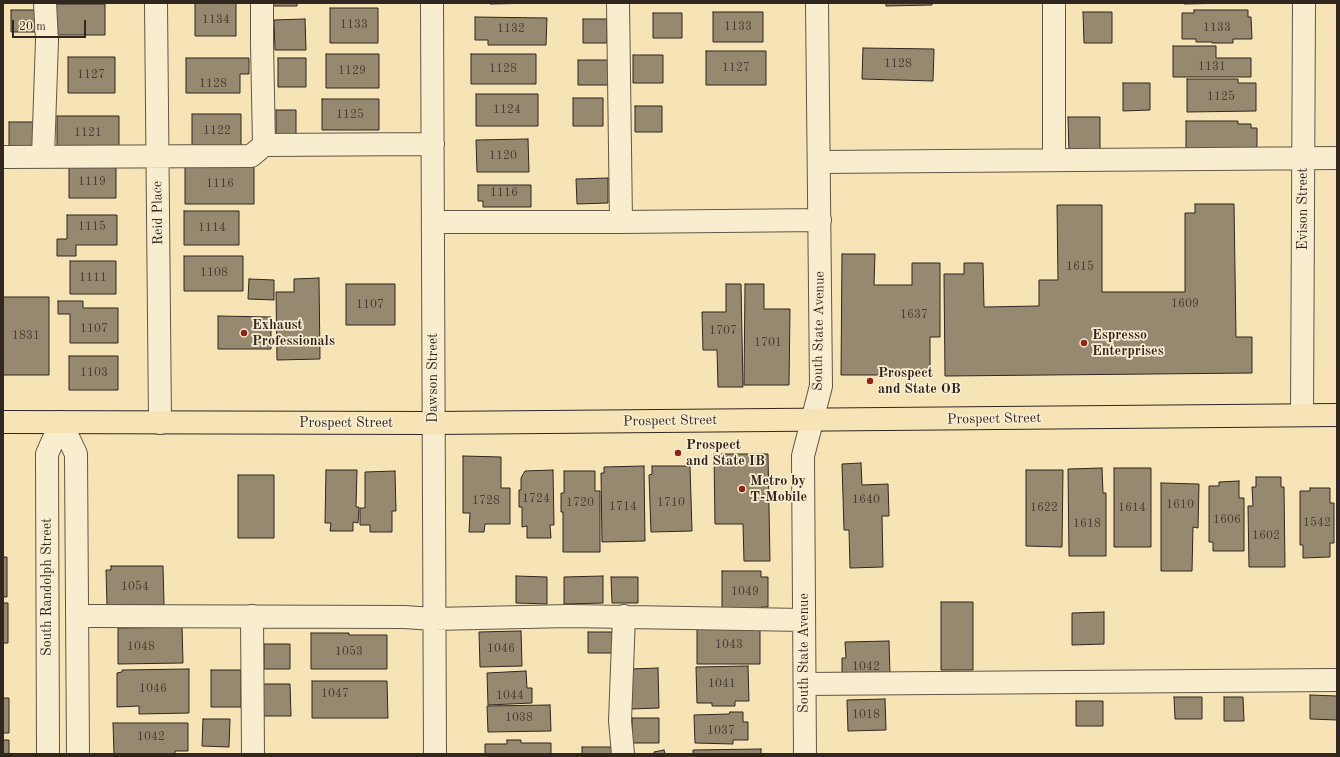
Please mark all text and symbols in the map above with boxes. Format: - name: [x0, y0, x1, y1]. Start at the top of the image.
- scale bar: [14, 12, 88, 38]
- house number: 1134: [202, 13, 230, 27]
- house number: 1133: [340, 18, 368, 32]
- house number: 1133: [724, 20, 752, 34]
- text: 20 m: [19, 21, 46, 33]
- house number: 1133: [1203, 21, 1231, 35]
- house number: 1132: [497, 22, 525, 36]
- house number: 1128: [884, 57, 912, 71]
- house number: 1131: [1198, 60, 1226, 74]
- house number: 1127: [722, 61, 750, 75]
- house number: 1128: [489, 62, 517, 76]
- house number: 1129: [338, 64, 366, 78]
- house number: 1127: [77, 68, 105, 82]
- house number: 1128: [199, 77, 227, 91]
- house number: 1125: [1207, 90, 1235, 104]
- house number: 1124: [493, 103, 521, 117]
- house number: 1125: [336, 108, 364, 122]
- house number: 1122: [203, 124, 231, 138]
- house number: 1121: [74, 126, 102, 140]
- house number: 1120: [489, 149, 517, 163]
- street label: Evison Street: [1295, 168, 1311, 250]
- house number: 1119: [78, 175, 106, 189]
- house number: 1116: [206, 177, 234, 191]
- street label: Reid Place: [149, 181, 167, 245]
- house number: 1116: [490, 186, 518, 200]
- house number: 1115: [78, 220, 106, 234]
- house number: 1114: [198, 221, 226, 235]
- house number: 1615: [1066, 260, 1094, 274]
- house number: 1108: [200, 266, 228, 280]
- house number: 1111: [79, 271, 107, 285]
- street label: South State Avenue: [810, 271, 828, 391]
- house number: 1609: [1171, 297, 1199, 311]
- house number: 1107: [356, 298, 384, 312]
- house number: 1637: [900, 308, 928, 322]
- place label: Exhaust Professionals: [252, 317, 335, 350]
- house number: 1107: [80, 322, 108, 336]
- house number: 1707: [709, 324, 737, 338]
- place label: Espresso Enterprises: [1092, 327, 1164, 360]
- marker: Exhaust Professionals: [239, 328, 249, 338]
- house number: 1831: [12, 329, 40, 343]
- street label: Dawson Street: [425, 333, 441, 423]
- house number: 1701: [754, 336, 782, 350]
- marker: Espresso Enterprises: [1079, 338, 1089, 348]
- place label: Prospect and State OB: [878, 365, 961, 398]
- house number: 1103: [80, 366, 108, 380]
- marker: Prospect and State OB: [865, 376, 875, 386]
- street label: Prospect Street: [947, 410, 1041, 428]
- street label: Prospect Street: [623, 412, 717, 430]
- street label: Prospect Street: [299, 415, 393, 431]
- place label: Prospect and State IB: [686, 437, 765, 470]
- marker: Prospect and State IB: [673, 448, 683, 458]
- place label: Metro by T-Mobile: [750, 473, 807, 506]
- marker: Metro by T-Mobile: [737, 484, 747, 494]
- house number: 1724: [522, 492, 550, 506]
- house number: 1640: [852, 493, 880, 507]
- house number: 1728: [472, 494, 500, 508]
- house number: 1720: [566, 496, 594, 510]
- house number: 1710: [657, 496, 685, 510]
- house number: 1610: [1166, 498, 1194, 512]
- house number: 1714: [609, 500, 637, 514]
- house number: 1622: [1030, 501, 1058, 515]
- house number: 1614: [1118, 501, 1146, 515]
- house number: 1606: [1213, 513, 1241, 527]
- house number: 1542: [1303, 516, 1331, 530]
- house number: 1618: [1073, 517, 1101, 531]
- street label: South Randolph Street: [39, 518, 55, 656]
- house number: 1602: [1252, 529, 1280, 543]
- house number: 1054: [121, 580, 149, 594]
- house number: 1049: [731, 585, 759, 599]
- street label: South State Avenue: [796, 593, 812, 713]
- house number: 1043: [715, 638, 743, 652]
- house number: 1048: [127, 640, 155, 654]
- house number: 1046: [487, 642, 515, 656]
- house number: 1053: [335, 645, 363, 659]
- house number: 1042: [852, 660, 880, 674]
- house number: 1041: [708, 677, 736, 691]
- house number: 1046: [139, 682, 167, 696]
- house number: 1047: [321, 687, 349, 701]
- house number: 1044: [496, 689, 524, 703]
- house number: 1018: [852, 708, 880, 722]
- house number: 1038: [505, 711, 533, 725]
- house number: 1037: [707, 724, 735, 738]
- house number: 1042: [137, 730, 165, 744]

